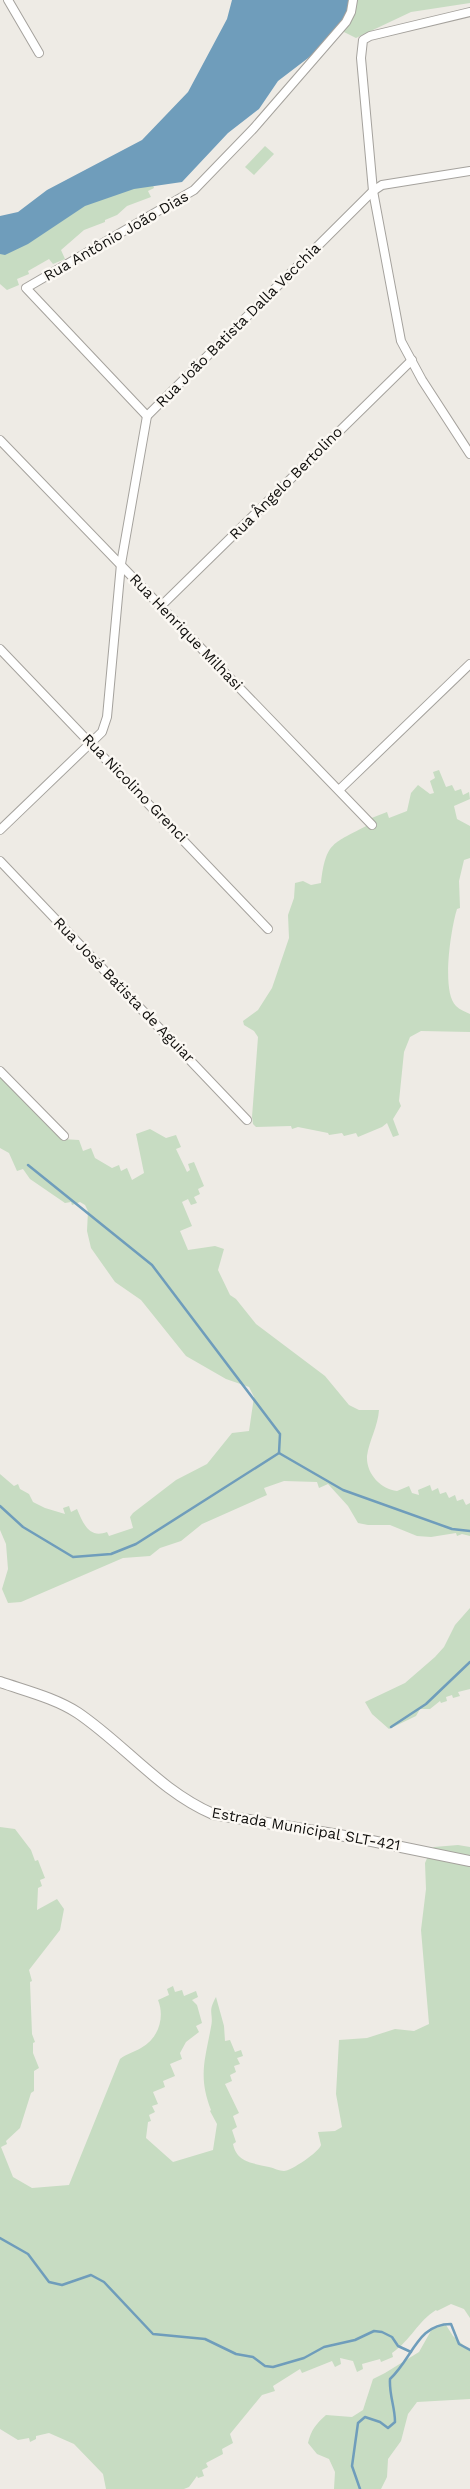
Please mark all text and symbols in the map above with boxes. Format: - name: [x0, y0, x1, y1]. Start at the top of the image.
- street label: Rua Antônio João Dias: [40, 187, 192, 285]
- street label: Rua João Batista Dalla Vecchia: [152, 239, 324, 411]
- street label: Rua Ângelo Bertolino: [226, 423, 346, 543]
- street label: Rua Henrique Milhasi: [126, 570, 246, 694]
- street label: Rua Nicolino Grenci: [79, 730, 191, 846]
- street label: Rua José Batista de Aguiar: [50, 914, 198, 1066]
- street label: Estrada Municipal SLT-421: [210, 1804, 402, 1854]

